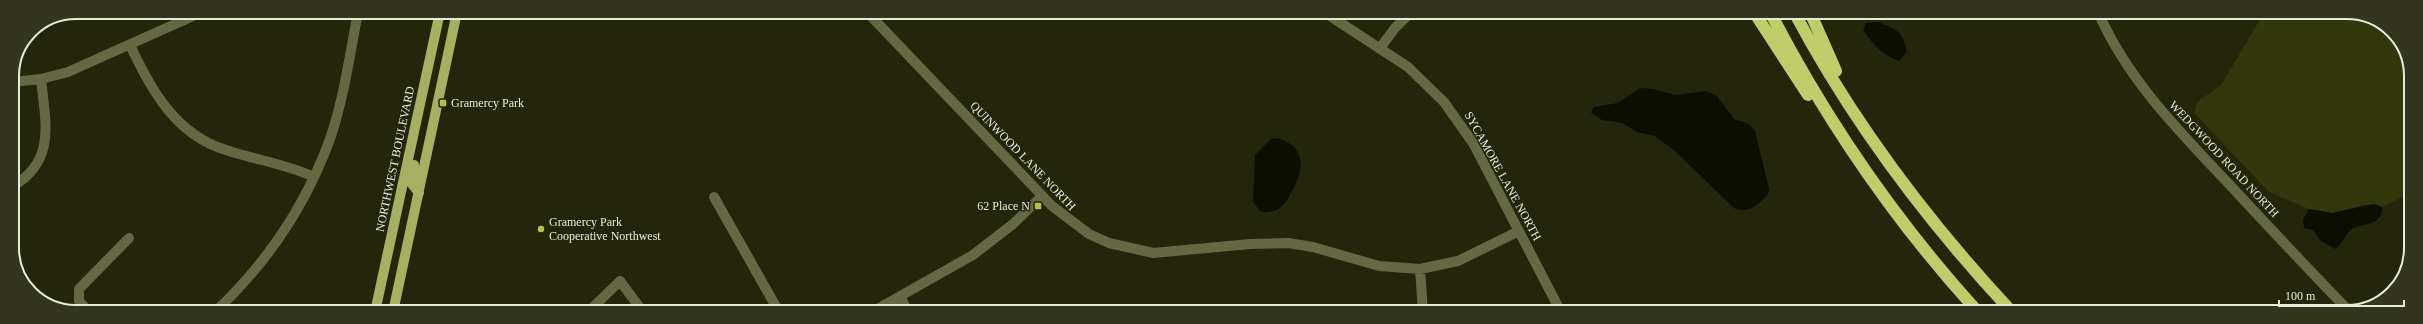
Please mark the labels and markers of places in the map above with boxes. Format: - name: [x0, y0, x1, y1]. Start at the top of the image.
- place label: Gramercy Park: [451, 96, 524, 110]
- marker: Gramercy Park: [438, 98, 448, 108]
- place label: 62 Place N: [977, 199, 1030, 213]
- marker: 62 Place N: [1033, 201, 1043, 211]
- place label: Gramercy Park Cooperative Northwest: [549, 215, 661, 243]
- marker: Gramercy Park Cooperative Northwest: [536, 224, 546, 234]

